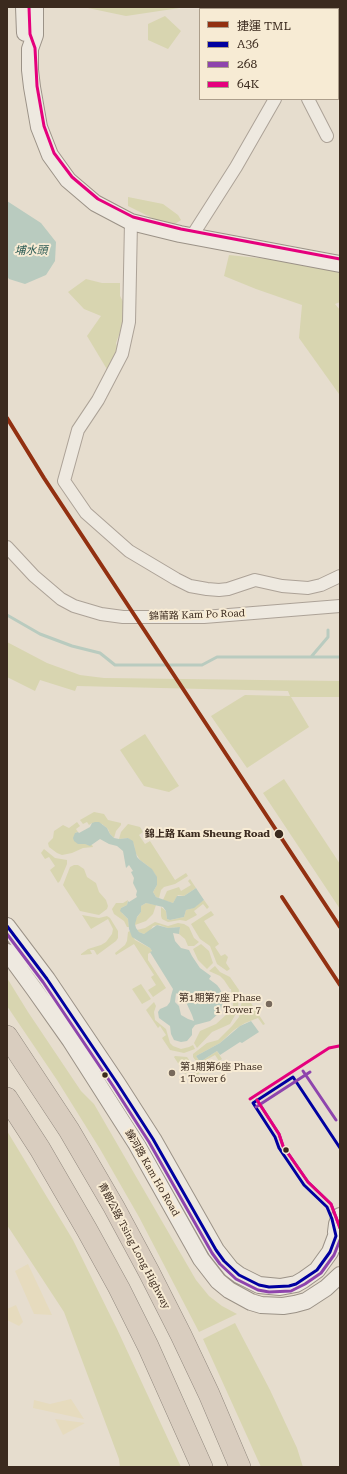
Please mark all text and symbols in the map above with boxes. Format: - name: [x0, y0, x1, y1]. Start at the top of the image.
- legend: [199, 8, 339, 100]
- text: 捷運 TML: [237, 19, 291, 33]
- text: A36: [237, 37, 259, 51]
- text: 268: [237, 57, 257, 71]
- text: 64K: [237, 77, 259, 91]
- water label: 埔水頭: [15, 244, 47, 258]
- street label: 錦莆路 Kam Po Road: [149, 607, 245, 623]
- place label: 錦上路 Kam Sheung Road: [145, 828, 270, 840]
- marker: 錦上路 Kam Sheung Road: [273, 828, 285, 840]
- place label: 第1期第7座 Phase 1 Tower 7: [179, 992, 261, 1016]
- marker: 第1期第7座 Phase 1 Tower 7: [264, 999, 274, 1009]
- place label: 第1期第6座 Phase 1 Tower 6: [180, 1061, 262, 1084]
- marker: 第1期第6座 Phase 1 Tower 6: [167, 1068, 177, 1078]
- unlabelled marker: [100, 1070, 110, 1080]
- street label: 錦河路 Kam Ho Road: [122, 1127, 182, 1219]
- unlabelled marker: [281, 1145, 291, 1155]
- street label: 青朗公路 Tsing Long Highway: [96, 1181, 172, 1311]

